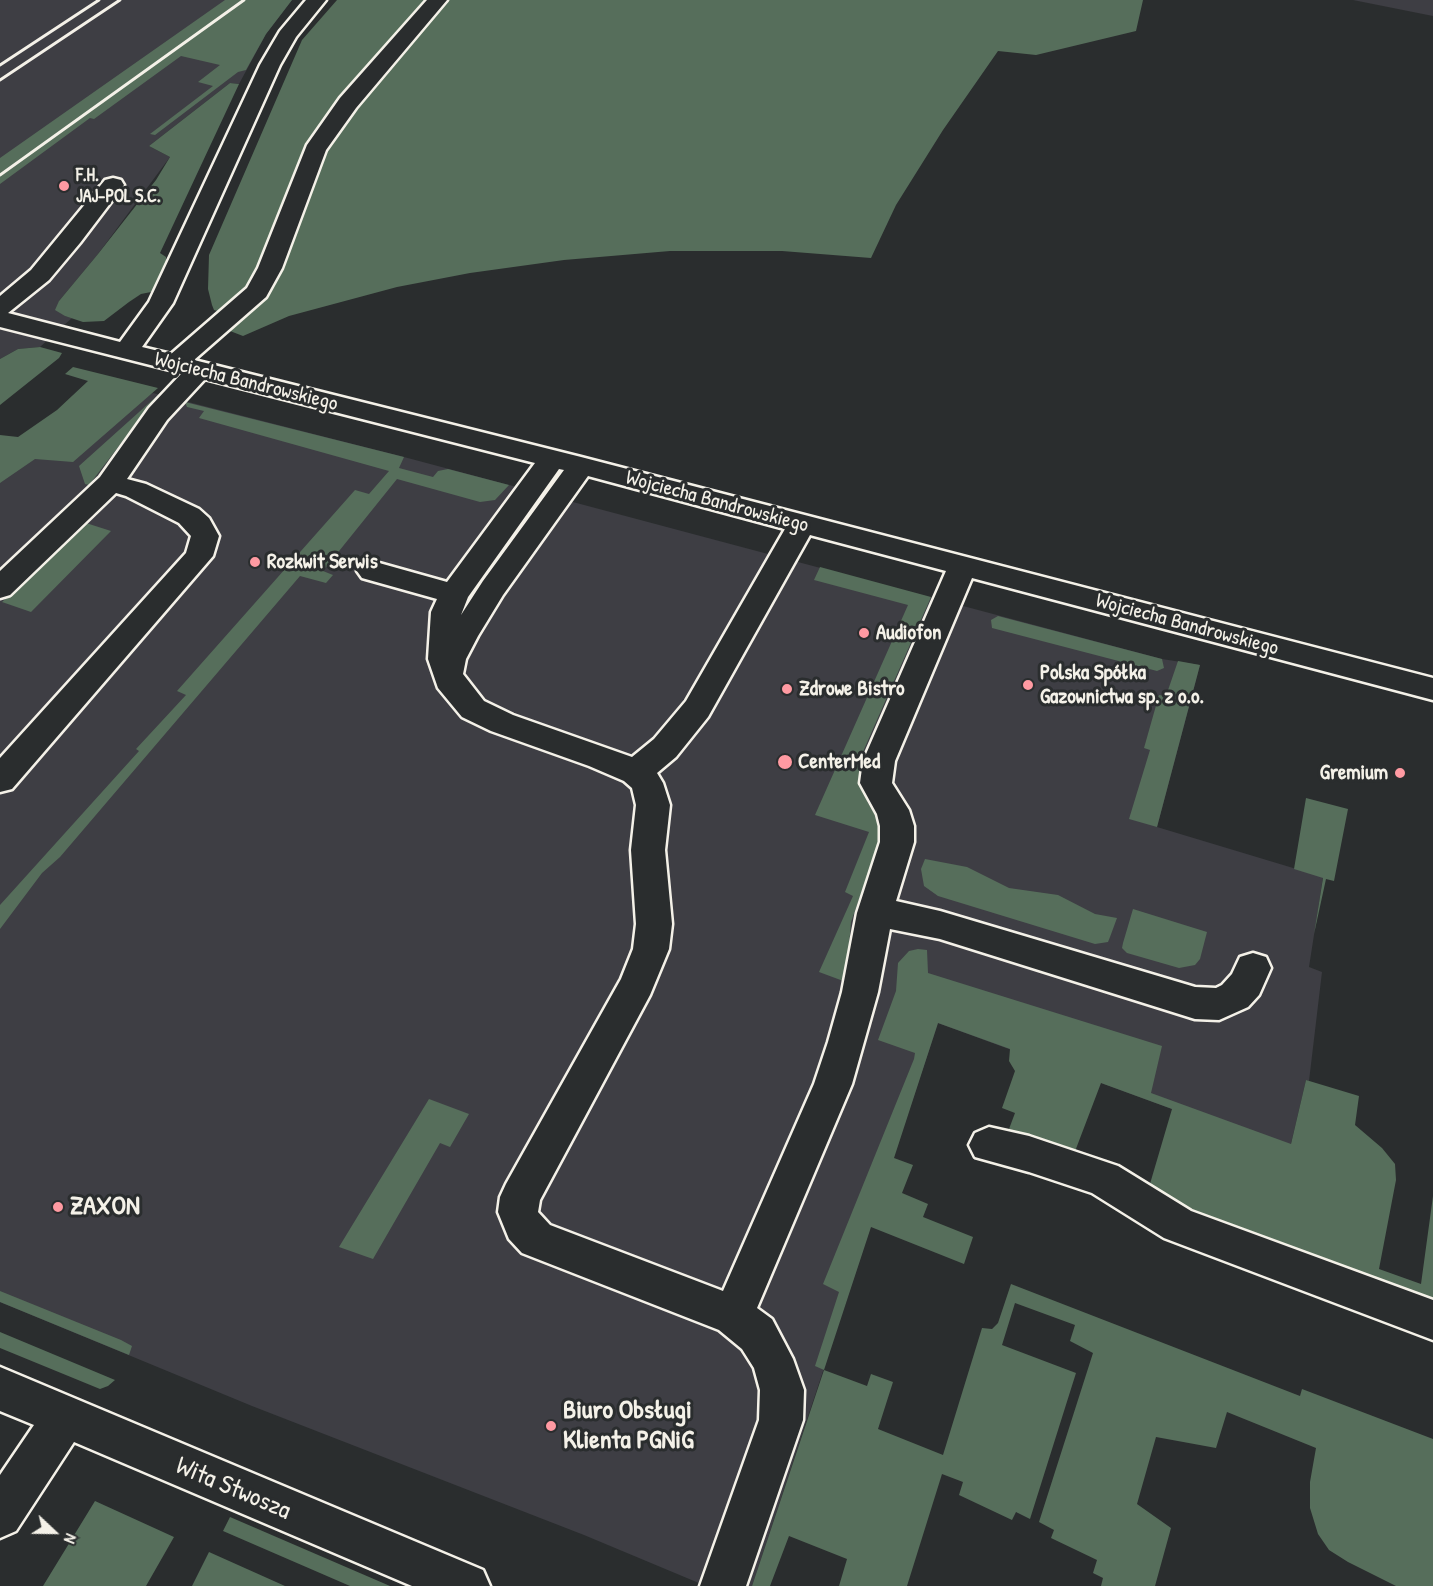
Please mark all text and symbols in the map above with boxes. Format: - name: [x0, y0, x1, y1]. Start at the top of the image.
- place label: F.H. JAJ-POL S.C.: [76, 165, 161, 207]
- marker: F.H. JAJ-POL S.C.: [57, 179, 71, 193]
- street label: Wojciecha Bandrowskiego: [152, 347, 340, 417]
- street label: Wojciecha Bandrowskiego: [623, 465, 811, 539]
- place label: Rozkwit Serwis: [267, 549, 378, 575]
- marker: Rozkwit Serwis: [248, 555, 262, 569]
- street label: Wojciecha Bandrowskiego: [1093, 588, 1281, 662]
- place label: Audiofon: [876, 620, 941, 646]
- marker: Audiofon: [857, 626, 871, 640]
- place label: Polska Spółka Gazownictwa sp. z o.o.: [1040, 660, 1204, 710]
- place label: Zdrowe Bistro: [799, 676, 905, 702]
- marker: Polska Spółka Gazownictwa sp. z o.o.: [1021, 678, 1035, 692]
- marker: Zdrowe Bistro: [780, 682, 794, 696]
- place label: CenterMed: [798, 749, 880, 775]
- marker: CenterMed: [776, 753, 794, 771]
- place label: Gremium: [1320, 760, 1388, 786]
- marker: Gremium: [1393, 766, 1407, 780]
- place label: ZAXON: [70, 1191, 140, 1223]
- marker: ZAXON: [51, 1200, 65, 1214]
- place label: Biuro Obsługi Klienta PGNiG: [563, 1395, 694, 1456]
- marker: Biuro Obsługi Klienta PGNiG: [544, 1419, 558, 1433]
- street label: Wita Stwosza: [171, 1451, 295, 1527]
- north arrow: [24, 1502, 84, 1562]
- text: N: [59, 1531, 82, 1547]

